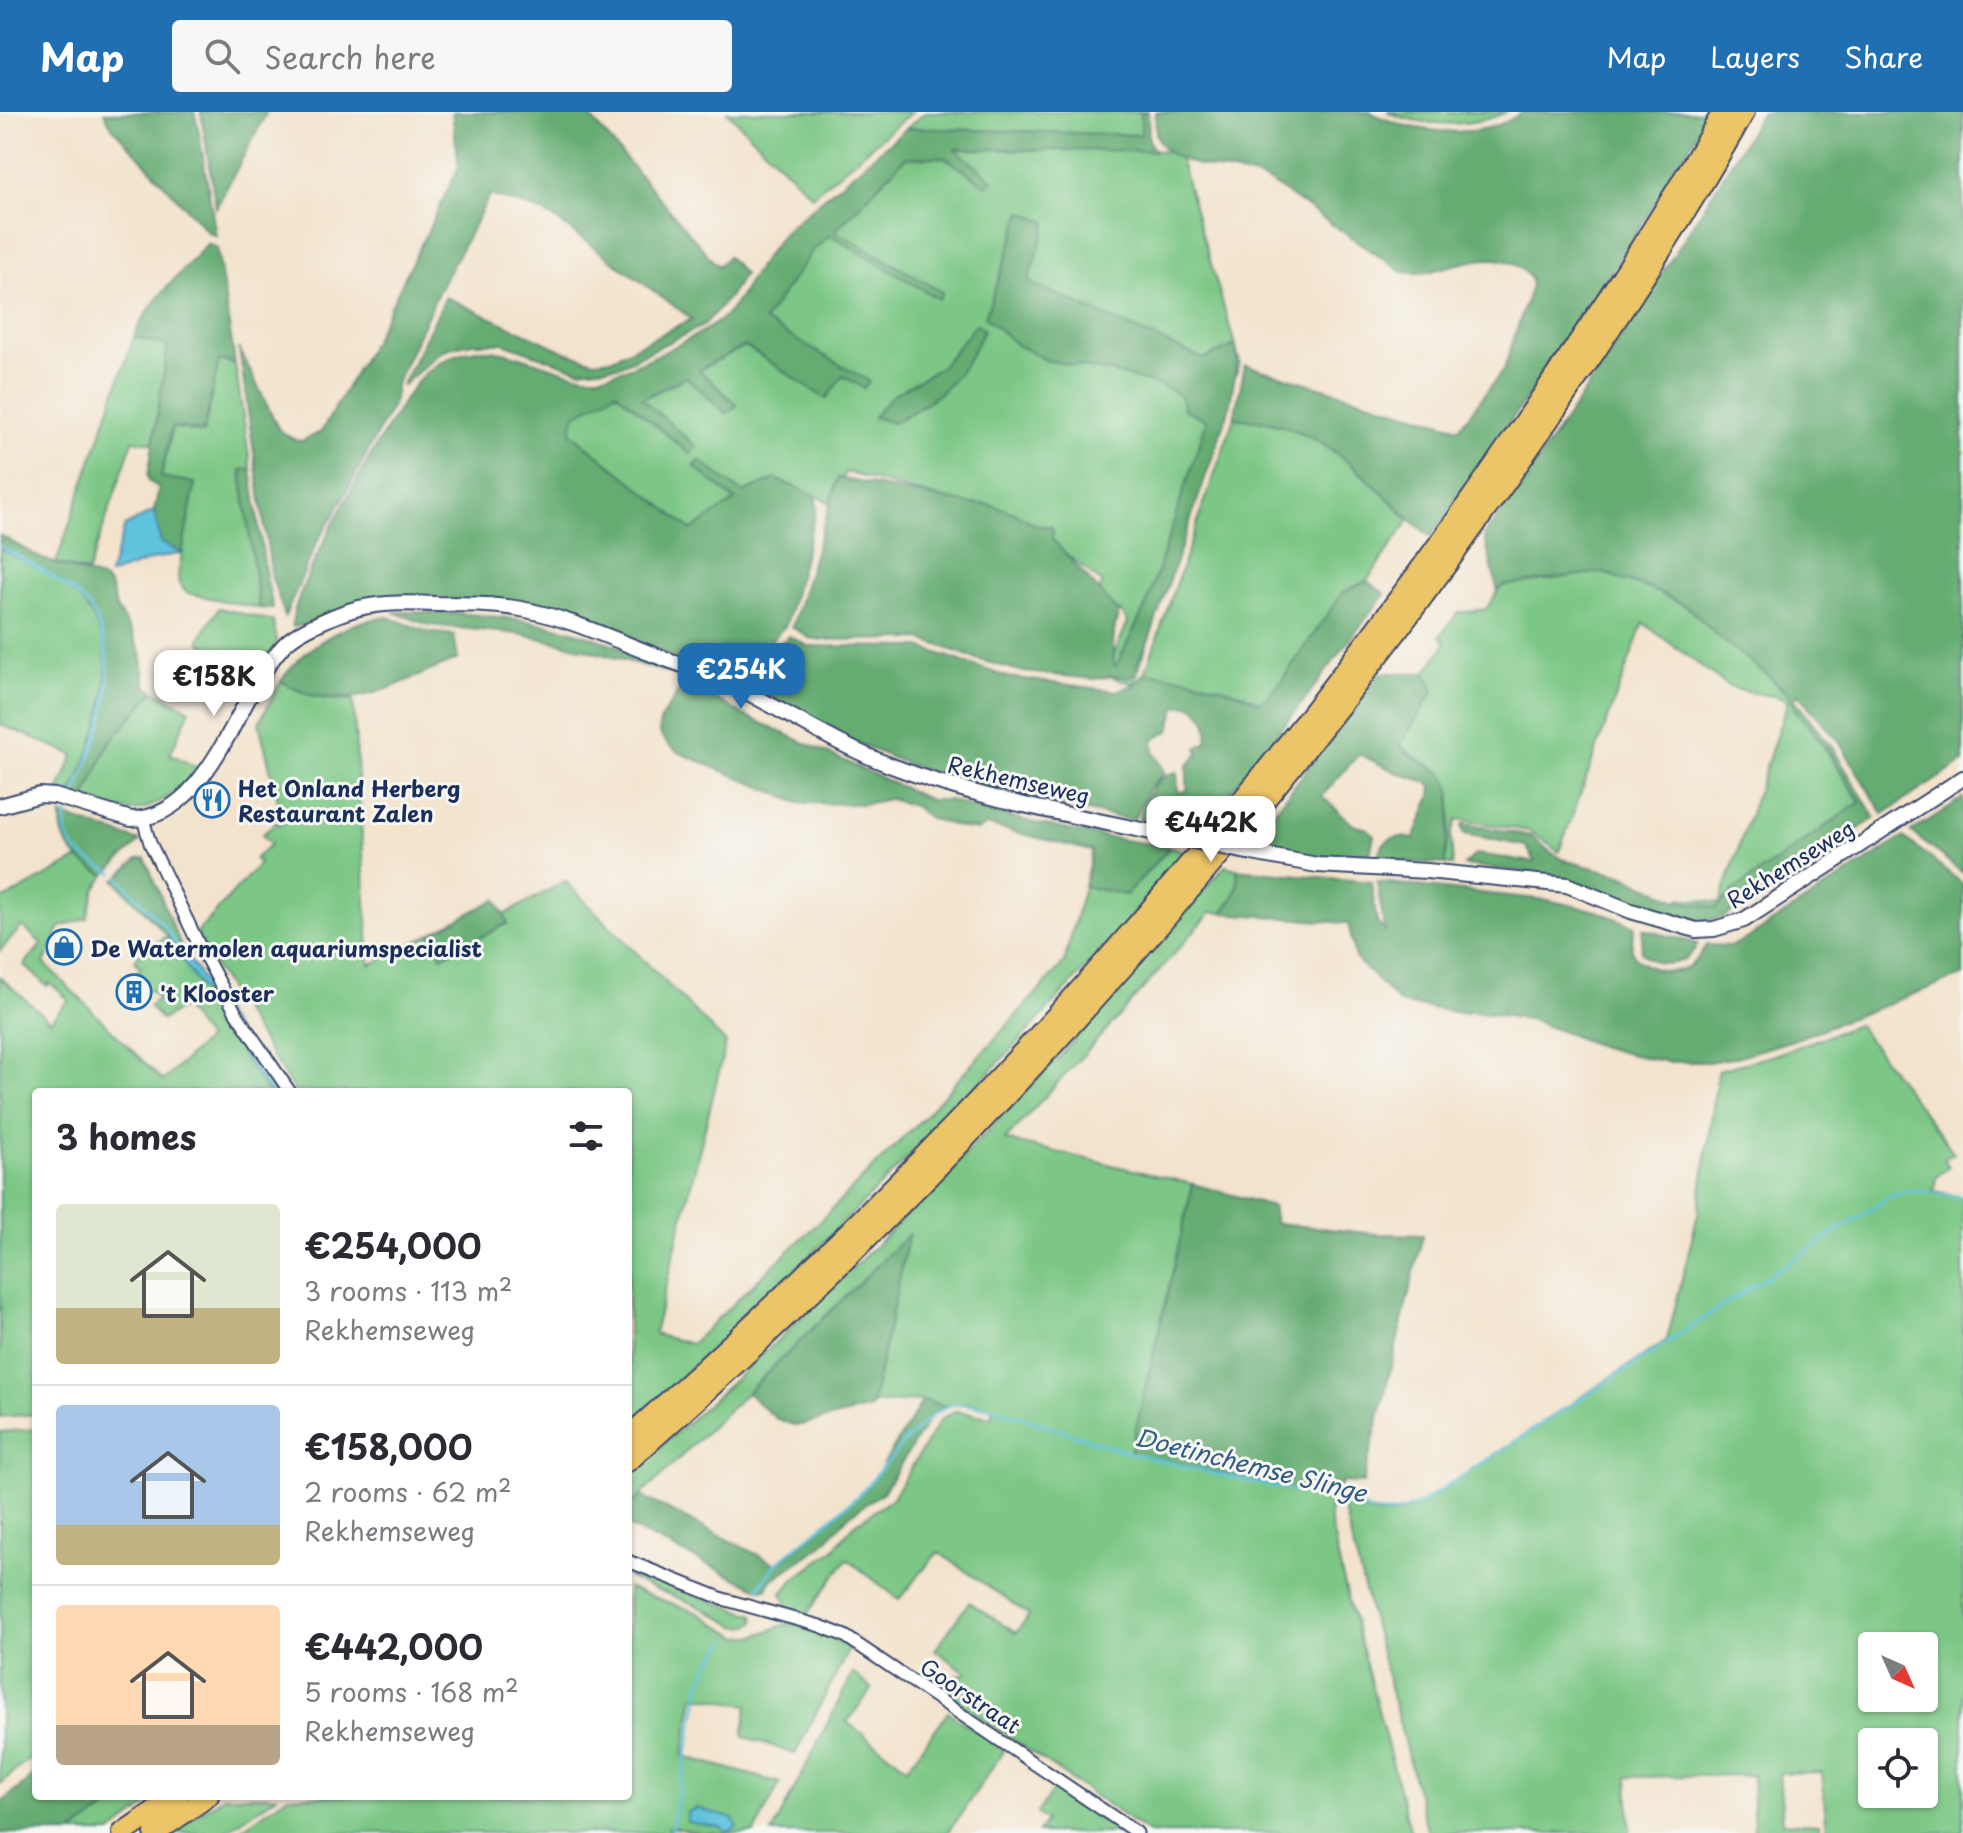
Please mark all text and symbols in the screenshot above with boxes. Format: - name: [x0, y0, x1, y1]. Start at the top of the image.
- search box: [172, 20, 732, 92]
- text: Map: [40, 28, 124, 85]
- icon: search: [200, 34, 244, 78]
- text: Search here: [264, 34, 436, 79]
- text: Map: [1606, 35, 1666, 78]
- text: Layers: [1710, 35, 1800, 78]
- text: Share: [1844, 35, 1923, 78]
- pin: €254K: [685, 643, 797, 711]
- text: €254K: [696, 649, 786, 688]
- pin: €158K: [158, 650, 270, 718]
- text: €158K: [172, 656, 256, 695]
- street label: Rekhemseweg: [945, 747, 1093, 811]
- place label: Het Onland Herberg Restaurant Zalen: [238, 771, 461, 829]
- restaurant icon: Het Onland Herberg Restaurant Zalen: [193, 781, 231, 819]
- pin: €442K: [1155, 796, 1267, 864]
- text: €442K: [1164, 802, 1258, 841]
- street label: Rekhemseweg: [1720, 811, 1860, 915]
- shop icon: De Watermolen aquariumspecialist: [45, 928, 83, 966]
- place label: De Watermolen aquariumspecialist: [90, 931, 482, 964]
- building icon: 't Klooster: [115, 973, 153, 1011]
- place label: 't Klooster: [160, 976, 275, 1009]
- text: 3 homes: [56, 1110, 196, 1162]
- icon: filters: [564, 1114, 608, 1158]
- text: €254,000: [304, 1219, 482, 1271]
- icon: home: [120, 1236, 216, 1332]
- text: 3 rooms · 113 m²: [304, 1271, 512, 1310]
- text: Rekhemseweg: [304, 1310, 475, 1349]
- water label: Doetinchemse Slinge: [1131, 1418, 1372, 1510]
- text: €158,000: [304, 1420, 472, 1472]
- icon: home: [120, 1437, 216, 1533]
- text: 2 rooms · 62 m²: [304, 1472, 512, 1511]
- text: Rekhemseweg: [304, 1511, 475, 1550]
- text: €442,000: [304, 1620, 483, 1672]
- north arrow: [1858, 1632, 1938, 1712]
- map controls: [1858, 1632, 1938, 1808]
- icon: home: [120, 1637, 216, 1733]
- street label: Goorstraat: [914, 1649, 1028, 1741]
- text: 5 rooms · 168 m²: [304, 1672, 519, 1711]
- text: Rekhemseweg: [304, 1711, 475, 1750]
- button: locate: [1858, 1728, 1938, 1808]

